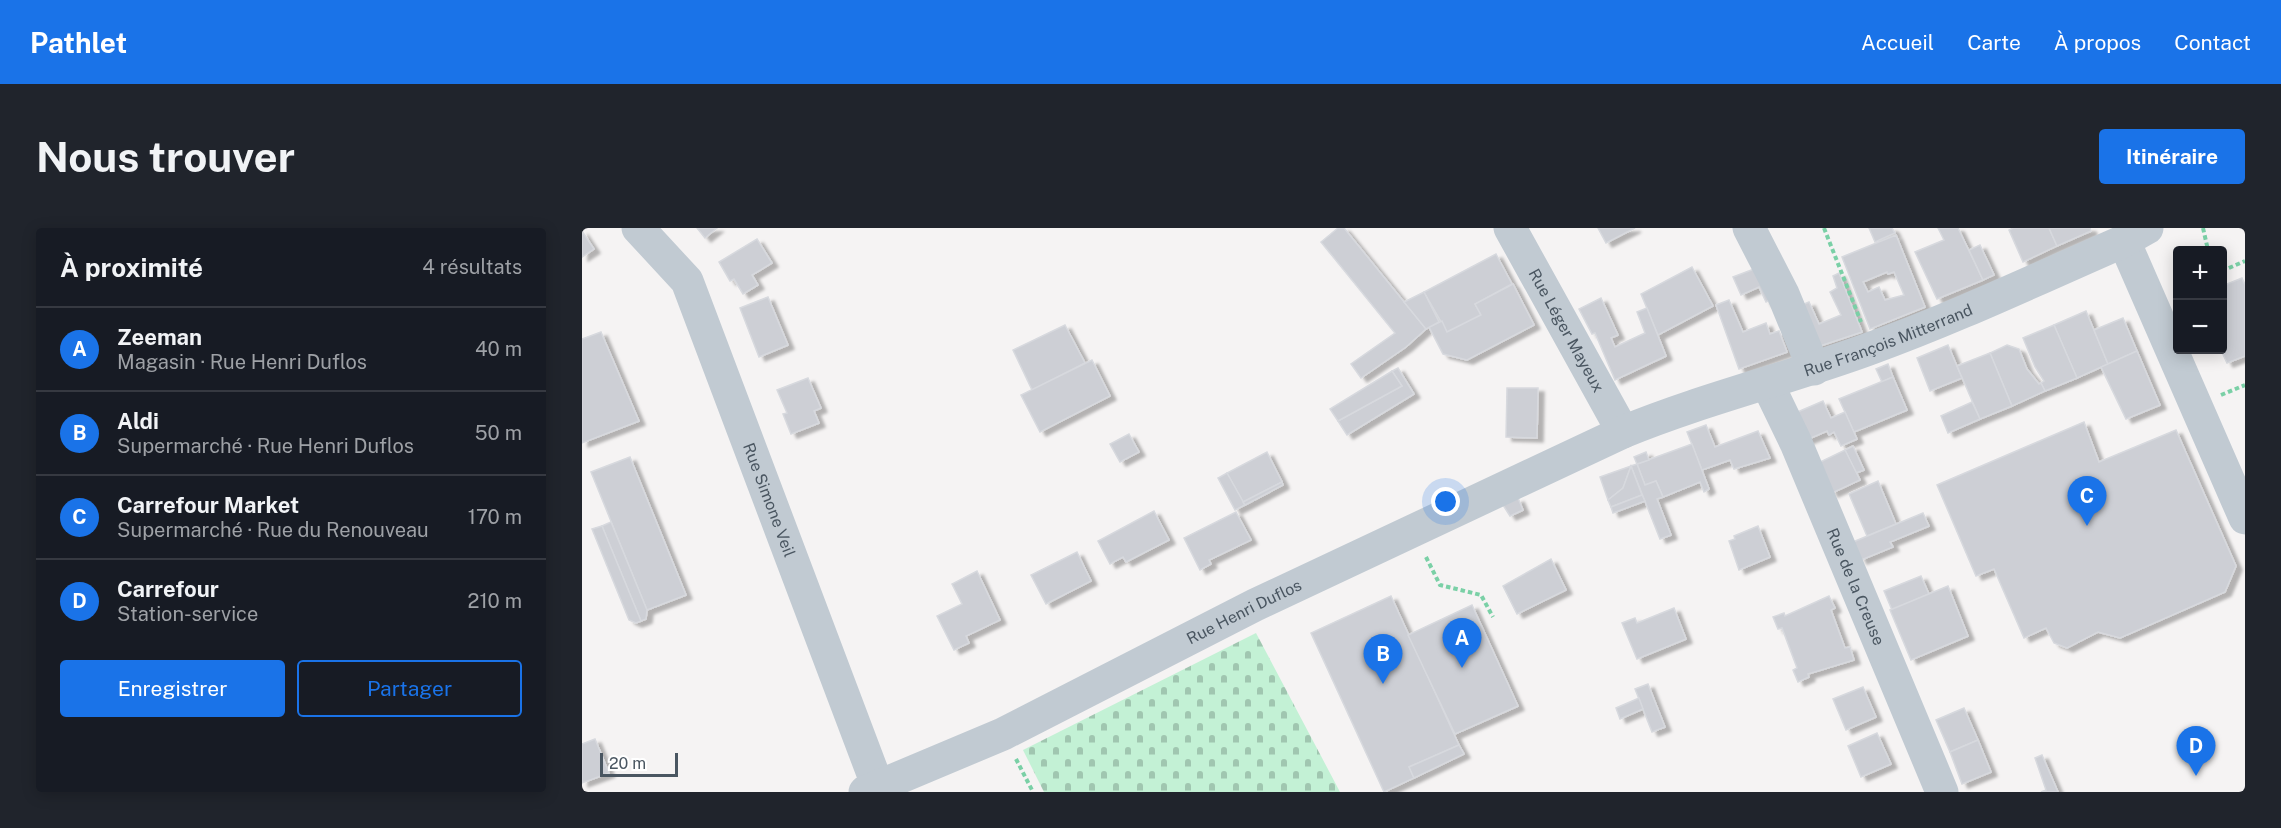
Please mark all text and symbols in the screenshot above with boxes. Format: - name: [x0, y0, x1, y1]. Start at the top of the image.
- text: Pathlet: [30, 26, 127, 59]
- text: Accueil: [1861, 30, 1934, 55]
- text: Carte: [1967, 30, 2021, 55]
- text: À propos: [2054, 30, 2141, 55]
- text: Contact: [2174, 30, 2251, 55]
- button: Itinéraire: [2099, 129, 2245, 184]
- text: Nous trouver: [36, 132, 295, 181]
- map controls: [2173, 246, 2227, 354]
- button: +: [2173, 246, 2227, 300]
- text: À proximité: [60, 252, 203, 283]
- text: 4 résultats: [422, 255, 522, 279]
- street label: Rue Léger Mayeux: [1524, 266, 1608, 396]
- street label: Rue François Mitterrand: [1801, 300, 1975, 380]
- button: −: [2173, 300, 2227, 354]
- text: Zeeman: [117, 324, 202, 350]
- text: A: [72, 337, 87, 361]
- text: 40 m: [475, 337, 522, 361]
- text: Magasin · Rue Henri Duflos: [117, 350, 367, 374]
- text: Aldi: [117, 408, 159, 434]
- text: B: [73, 421, 86, 445]
- text: 50 m: [475, 421, 522, 445]
- text: Supermarché · Rue Henri Duflos: [117, 434, 414, 458]
- street label: Rue Simone Veil: [739, 440, 799, 560]
- pin: C: [2068, 476, 2106, 526]
- your location: [1431, 487, 1460, 516]
- text: Carrefour Market: [117, 492, 299, 518]
- text: C: [72, 505, 87, 529]
- text: 170 m: [468, 505, 522, 529]
- text: Supermarché · Rue du Renouveau: [117, 518, 429, 542]
- street label: Rue de la Creuse: [1823, 525, 1889, 648]
- text: Carrefour: [117, 576, 219, 602]
- street label: Rue Henri Duflos: [1184, 576, 1305, 648]
- text: D: [72, 589, 87, 613]
- text: 210 m: [468, 589, 522, 613]
- text: Station-service: [117, 602, 258, 626]
- pin: A: [1442, 618, 1482, 668]
- pin: B: [1364, 634, 1402, 684]
- button: Enregistrer: [60, 660, 285, 717]
- button: Partager: [297, 660, 522, 717]
- pin: D: [2176, 726, 2216, 776]
- scale bar: [600, 750, 678, 778]
- text: 20 m: [609, 754, 646, 773]

